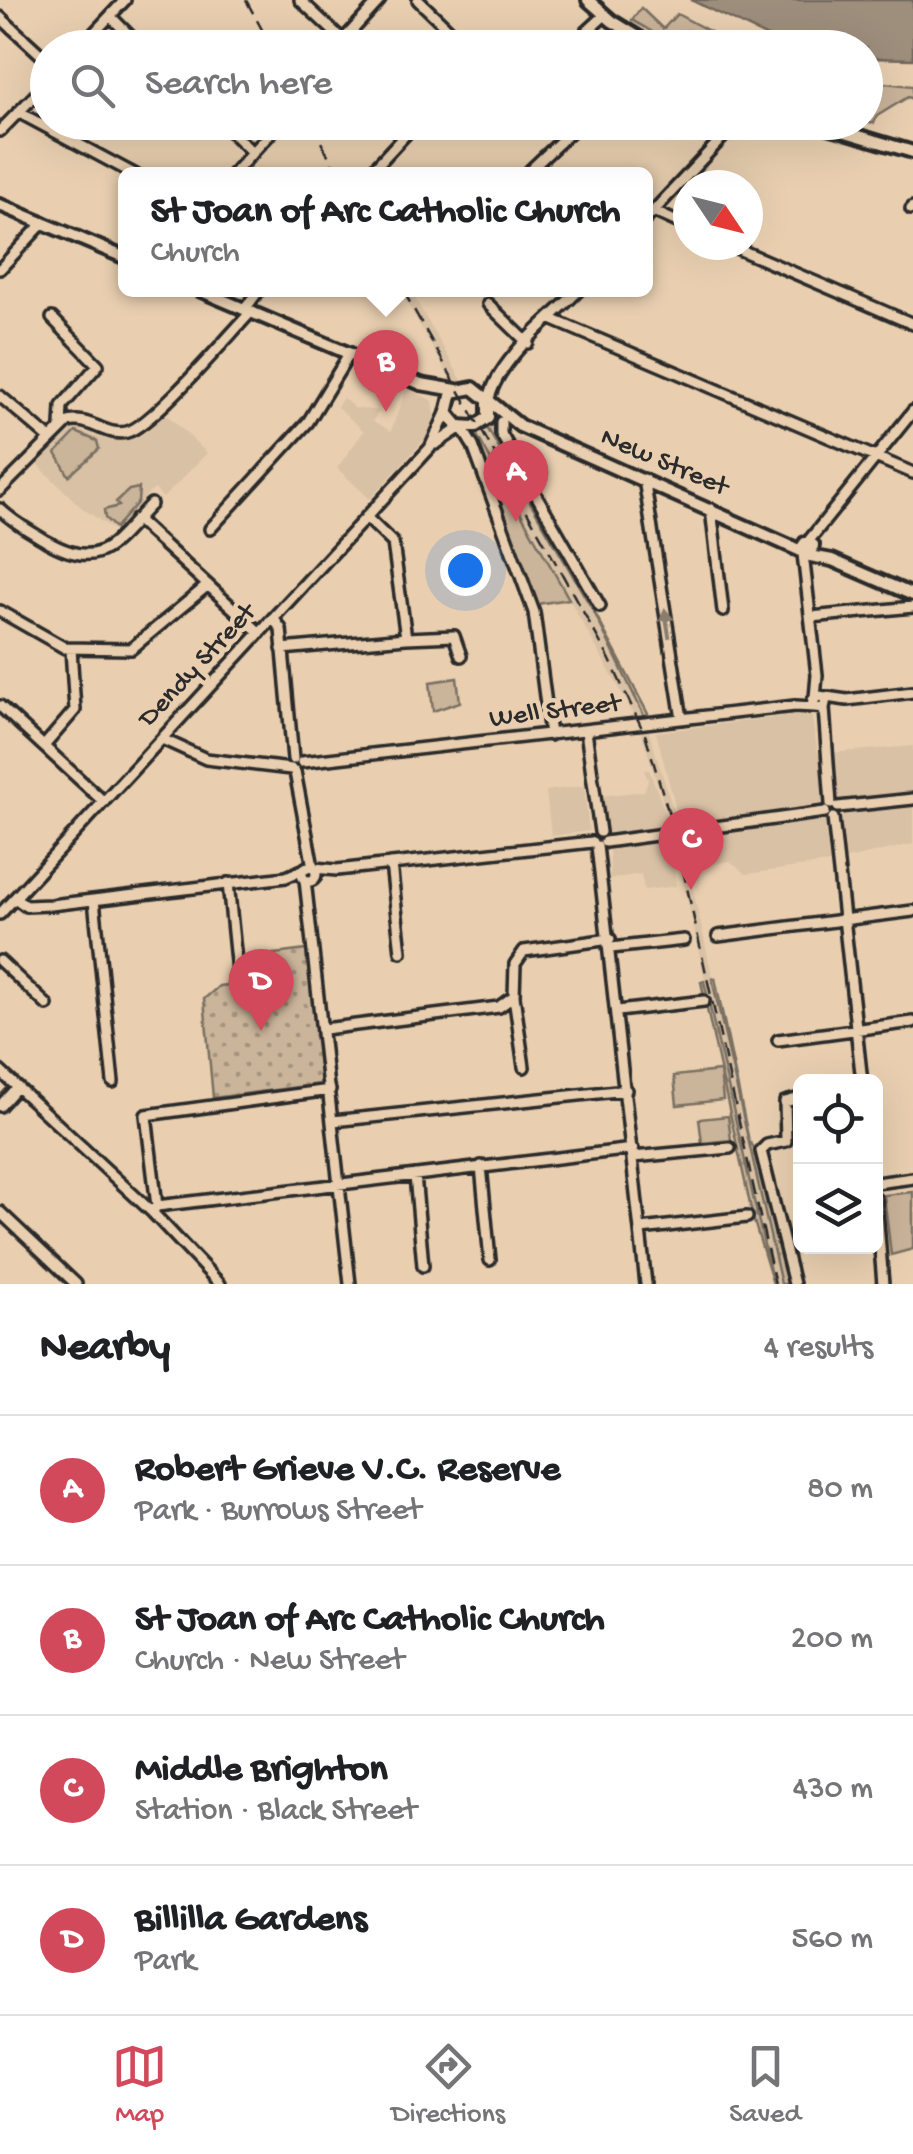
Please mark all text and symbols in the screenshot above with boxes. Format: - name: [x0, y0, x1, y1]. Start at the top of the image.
- search box: [30, 30, 883, 140]
- icon: search: [65, 58, 120, 113]
- text: Search here: [145, 63, 332, 107]
- popup: [118, 167, 653, 297]
- north arrow: [673, 170, 763, 260]
- text: St Joan of Arc Catholic Church: [151, 191, 620, 235]
- text: Church: [151, 235, 240, 273]
- pin: B: [354, 330, 418, 412]
- street label: New Street: [595, 421, 735, 506]
- pin: A: [484, 440, 548, 522]
- your location: [440, 545, 491, 596]
- street label: Dendy Street: [131, 595, 266, 736]
- one-way arrow: [658, 607, 674, 638]
- street label: Well Street: [488, 687, 625, 736]
- pin: C: [658, 808, 724, 890]
- pin: D: [228, 948, 294, 1031]
- map controls: [793, 1074, 883, 1254]
- button: locate: [793, 1074, 883, 1164]
- button: layers: [793, 1164, 883, 1254]
- text: Nearby: [40, 1325, 170, 1374]
- text: 4 results: [764, 1330, 873, 1368]
- text: Robert Grieve V.C. Reserve: [135, 1449, 560, 1493]
- text: A: [63, 1471, 82, 1509]
- text: 80 m: [807, 1471, 873, 1509]
- text: Park · Burrows Street: [135, 1493, 421, 1531]
- text: St Joan of Arc Catholic Church: [135, 1599, 605, 1643]
- text: B: [64, 1621, 81, 1659]
- text: 200 m: [791, 1621, 873, 1659]
- text: Church · New Street: [135, 1643, 404, 1681]
- text: Middle Brighton: [135, 1749, 388, 1793]
- text: C: [64, 1771, 81, 1809]
- text: 430 m: [793, 1771, 873, 1809]
- text: Station · Black Street: [135, 1793, 417, 1831]
- text: Billilla Gardens: [135, 1899, 367, 1943]
- text: D: [62, 1921, 83, 1959]
- text: 560 m: [791, 1921, 873, 1959]
- text: Park: [135, 1943, 196, 1981]
- tab: Map: [112, 2039, 167, 2132]
- tab: Directions: [391, 2039, 505, 2132]
- tab: Saved: [729, 2039, 801, 2132]

